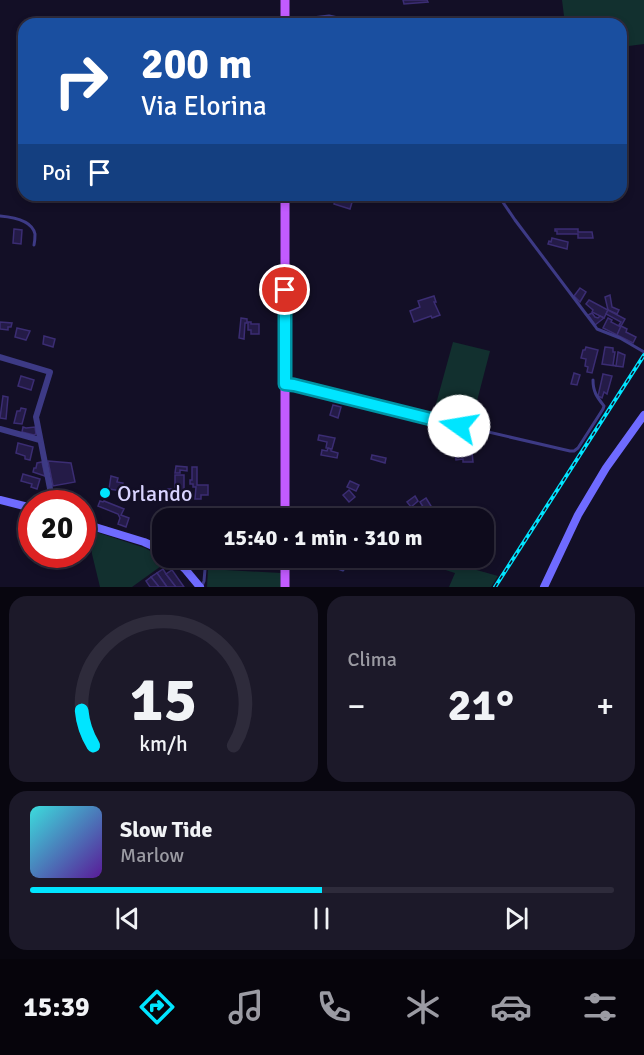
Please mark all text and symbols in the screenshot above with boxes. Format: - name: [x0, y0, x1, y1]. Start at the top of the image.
- text: 200 m: [141, 39, 252, 90]
- icon: right: [42, 42, 120, 120]
- text: Via Elorina: [141, 90, 267, 123]
- icon: arrive: [83, 156, 116, 189]
- text: Poi: [42, 159, 71, 186]
- pin: [259, 264, 310, 315]
- icon: arrive: [268, 273, 301, 306]
- position arrow: [427, 394, 491, 458]
- place label: Orlando: [117, 480, 192, 507]
- marker: Orlando: [98, 486, 112, 500]
- speed limit sign: 20: [18, 490, 96, 568]
- text: 15:40 · 1 min · 310 m: [223, 524, 423, 551]
- text: Clima: [348, 647, 397, 672]
- text: 15: [130, 661, 197, 738]
- text: 21°: [447, 678, 514, 733]
- text: −: [348, 686, 365, 727]
- text: +: [596, 686, 614, 727]
- text: km/h: [139, 731, 188, 757]
- text: Slow Tide: [120, 816, 212, 843]
- text: Marlow: [120, 843, 184, 868]
- icon: previous: [111, 902, 144, 935]
- icon: pause: [305, 902, 338, 935]
- icon: next: [500, 902, 533, 935]
- icon: directions: [136, 986, 178, 1028]
- icon: music: [225, 986, 267, 1028]
- icon: phone: [313, 986, 355, 1028]
- icon: climate: [402, 986, 444, 1028]
- icon: car: [490, 986, 532, 1028]
- icon: filters: [579, 986, 621, 1028]
- text: 15:39: [23, 991, 90, 1024]

